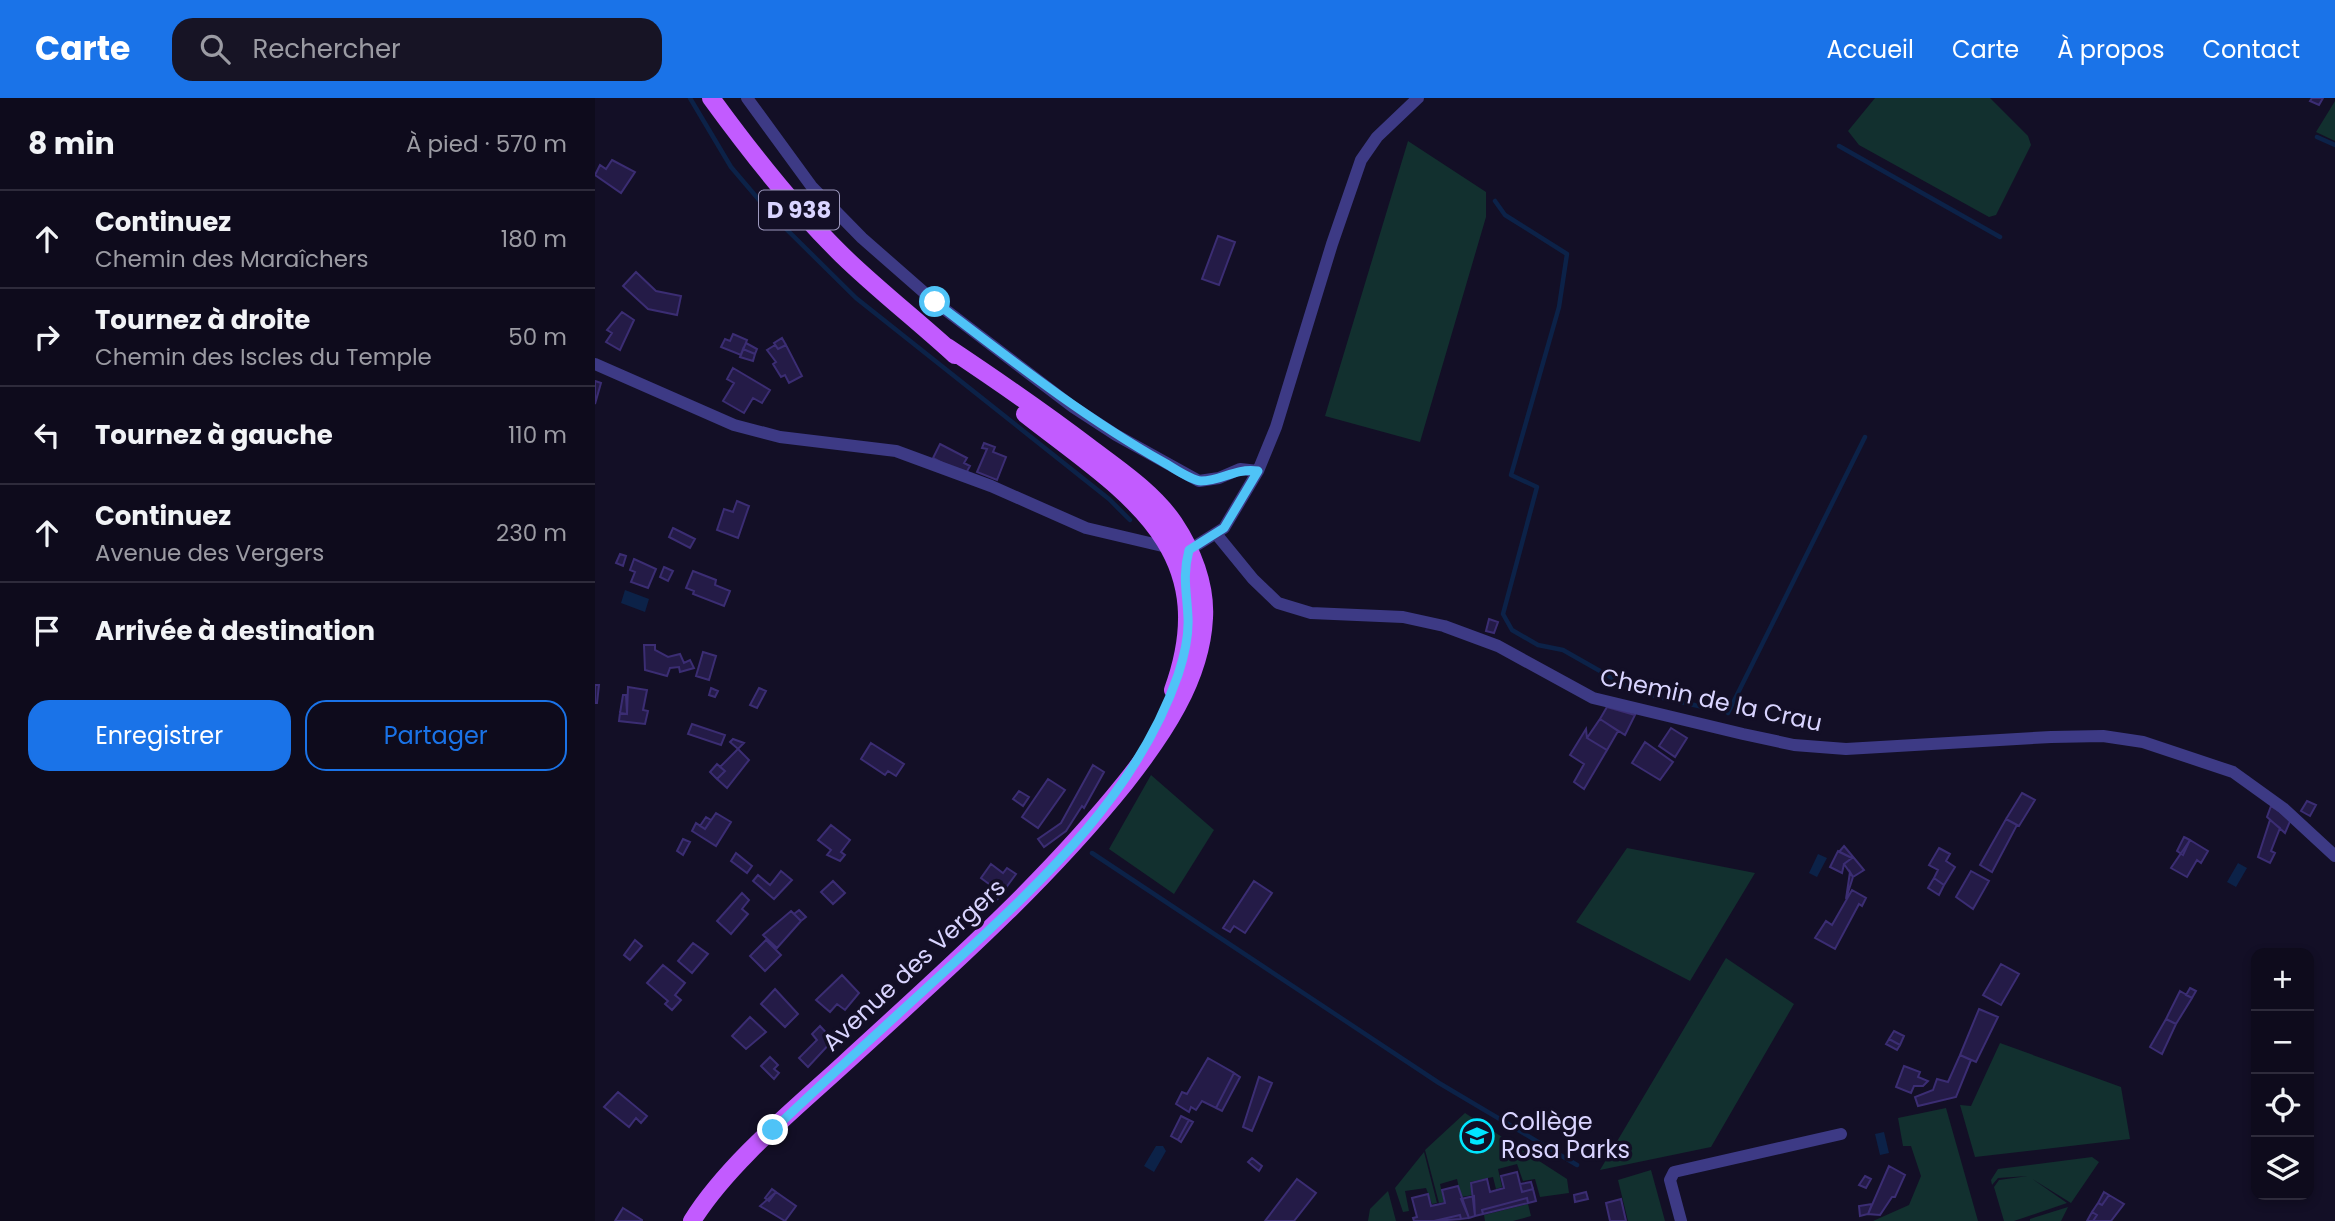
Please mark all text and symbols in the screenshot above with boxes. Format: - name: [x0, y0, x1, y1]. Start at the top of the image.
- search box: [172, 18, 662, 81]
- text: Carte: [35, 25, 130, 72]
- icon: search: [196, 30, 234, 68]
- text: Rechercher: [252, 31, 401, 67]
- text: Accueil: [1827, 33, 1914, 66]
- text: Carte: [1952, 33, 2019, 66]
- text: À propos: [2057, 33, 2164, 66]
- text: Contact: [2202, 33, 2300, 66]
- text: 8 min: [28, 122, 115, 165]
- text: À pied · 570 m: [406, 128, 567, 160]
- road number: D 938: [759, 190, 839, 230]
- text: Continuez: [95, 204, 231, 240]
- icon: ahead: [28, 220, 66, 258]
- text: 180 m: [501, 223, 567, 255]
- text: Chemin des Maraîchers: [95, 243, 369, 275]
- route start: [919, 286, 950, 317]
- text: Tournez à droite: [95, 302, 310, 338]
- icon: right: [28, 318, 66, 356]
- text: 50 m: [508, 321, 567, 353]
- text: Chemin des Iscles du Temple: [95, 341, 432, 373]
- icon: left: [28, 416, 66, 454]
- text: Tournez à gauche: [95, 417, 333, 453]
- text: 110 m: [508, 419, 567, 451]
- text: Continuez: [95, 498, 231, 534]
- icon: ahead: [28, 514, 66, 552]
- text: 230 m: [496, 517, 567, 549]
- text: Avenue des Vergers: [95, 537, 324, 569]
- icon: arrive: [28, 612, 66, 650]
- text: Arrivée à destination: [95, 613, 375, 649]
- street label: Chemin de la Crau: [1597, 660, 1825, 739]
- button: Enregistrer: [28, 700, 291, 771]
- button: Partager: [305, 700, 567, 771]
- street label: Avenue des Vergers: [815, 871, 1012, 1058]
- map controls: [2251, 948, 2314, 1200]
- button: +: [2251, 948, 2314, 1011]
- button: −: [2251, 1011, 2314, 1074]
- button: locate: [2251, 1074, 2314, 1137]
- place label: Collège Rosa Parks: [1501, 1105, 1630, 1166]
- route end: [757, 1114, 788, 1145]
- school or university icon: Collège Rosa Parks: [1458, 1117, 1496, 1155]
- button: layers: [2251, 1137, 2314, 1200]

